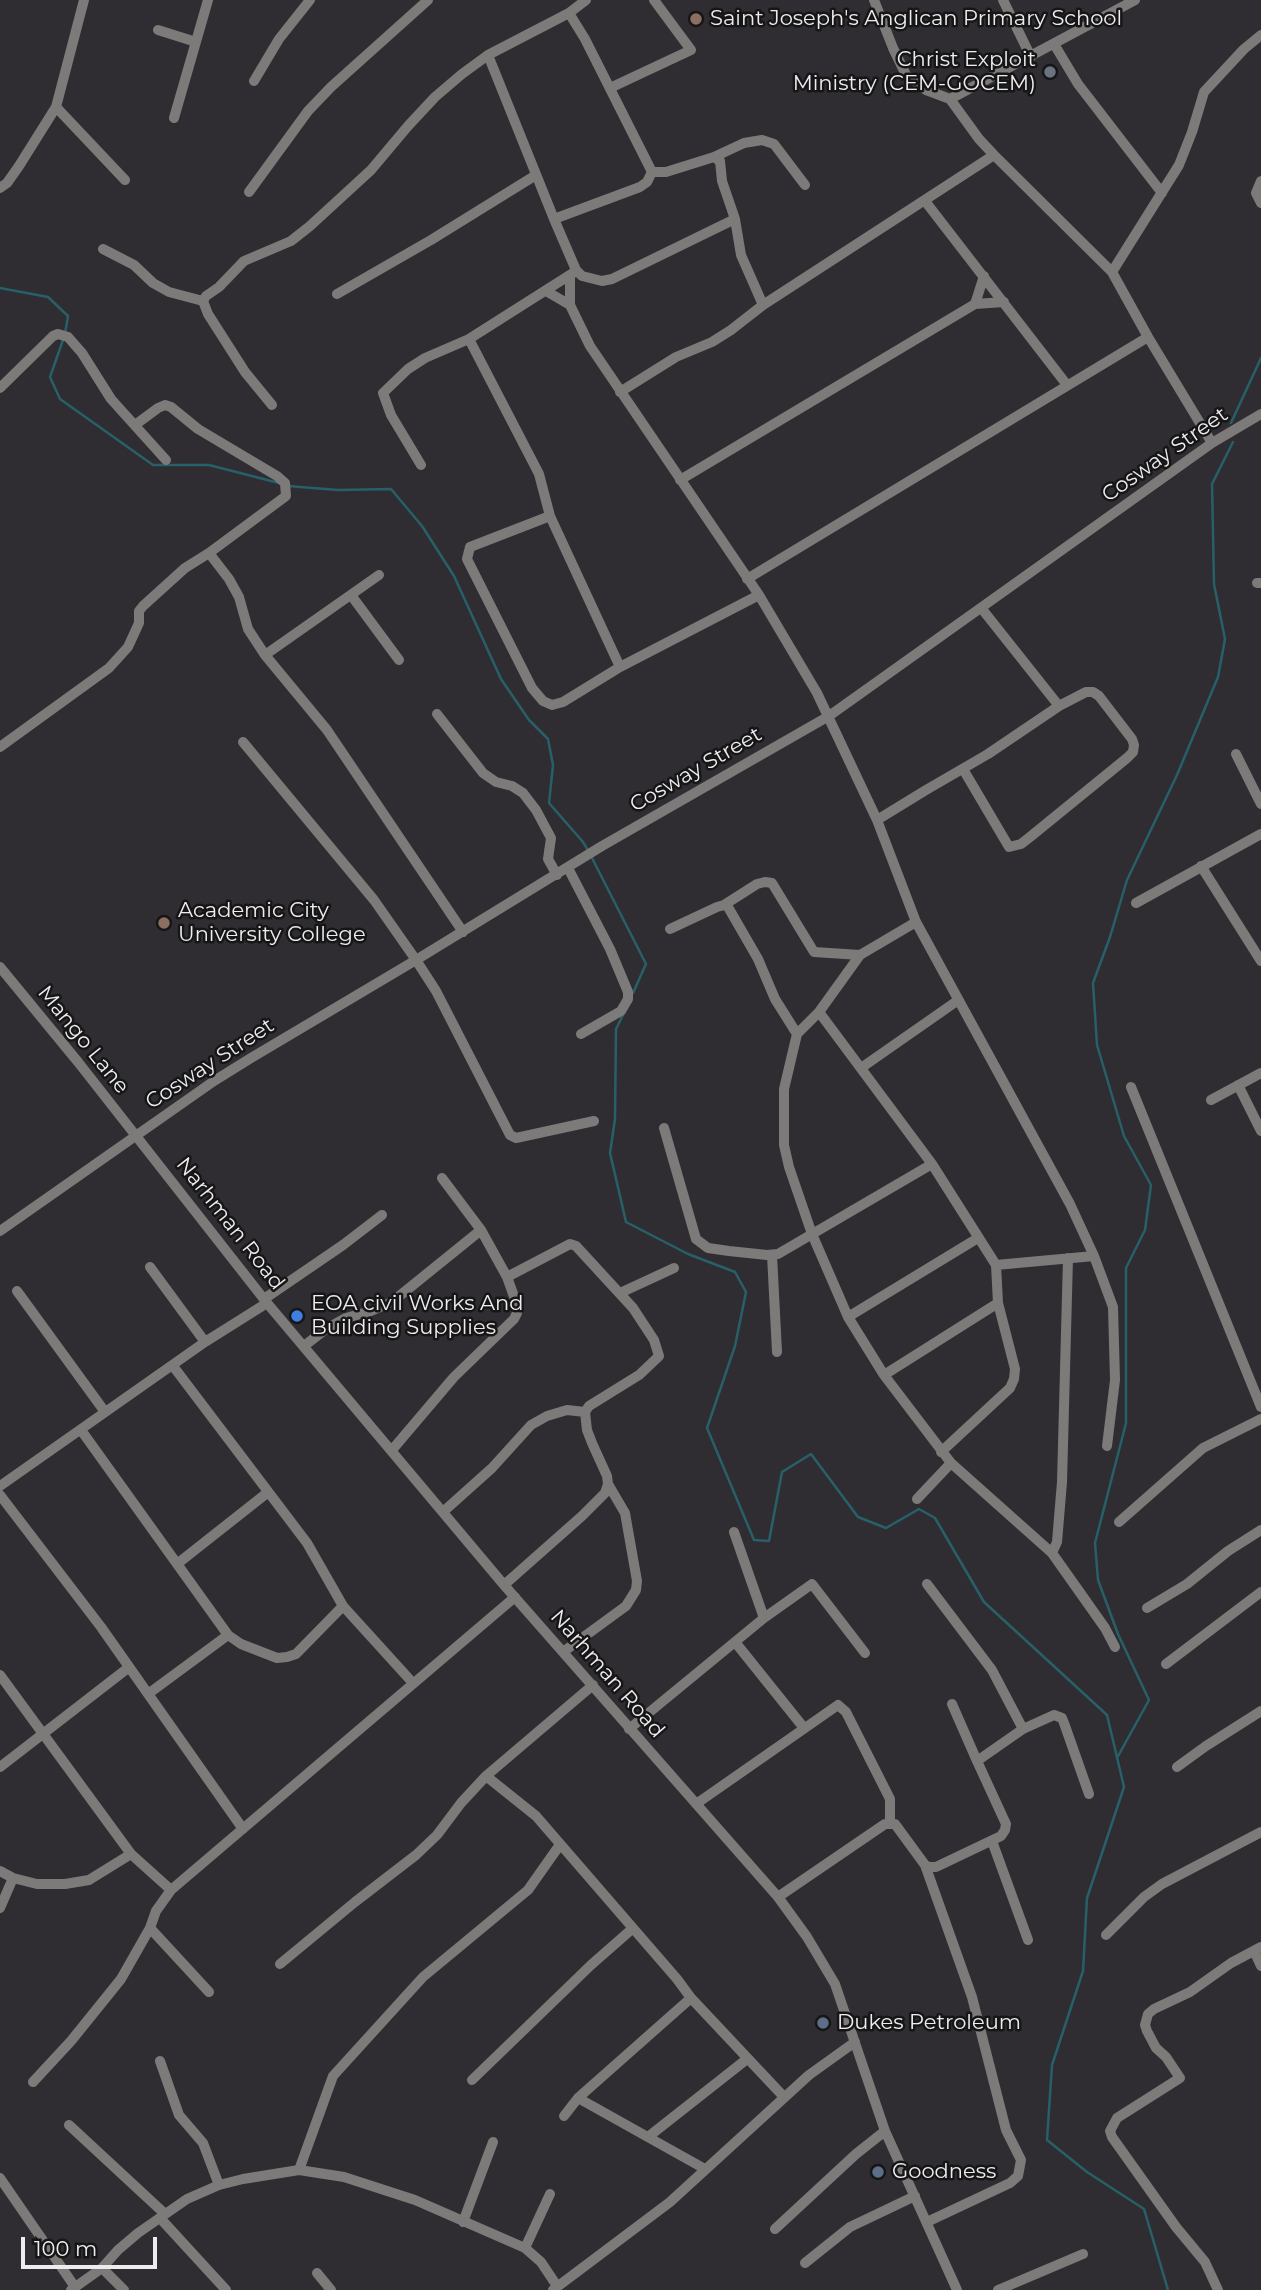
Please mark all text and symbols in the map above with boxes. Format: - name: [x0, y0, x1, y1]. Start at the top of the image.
- place label: Saint Joseph's Anglican Primary School: [710, 6, 1122, 32]
- marker: Saint Joseph's Anglican Primary School: [688, 11, 704, 27]
- place label: Christ Exploit Ministry (CEM-GOCEM): [793, 47, 1036, 97]
- marker: Christ Exploit Ministry (CEM-GOCEM): [1042, 64, 1058, 80]
- street label: Cosway Street: [1097, 402, 1233, 508]
- street label: Cosway Street: [626, 722, 766, 818]
- place label: Academic City University College: [178, 898, 366, 948]
- marker: Academic City University College: [156, 915, 172, 931]
- street label: Mango Lane: [32, 981, 134, 1099]
- street label: Cosway Street: [141, 1013, 279, 1115]
- street label: Narhman Road: [170, 1153, 290, 1295]
- place label: EOA civil Works And Building Supplies: [311, 1291, 524, 1341]
- marker: EOA civil Works And Building Supplies: [289, 1308, 305, 1324]
- street label: Narhman Road: [545, 1605, 669, 1743]
- place label: Dukes Petroleum: [837, 2010, 1021, 2036]
- marker: Dukes Petroleum: [815, 2015, 831, 2031]
- place label: Goodness: [892, 2159, 996, 2185]
- marker: Goodness: [870, 2164, 886, 2180]
- scale bar: [24, 2224, 161, 2268]
- text: 100 m: [34, 2236, 97, 2261]

